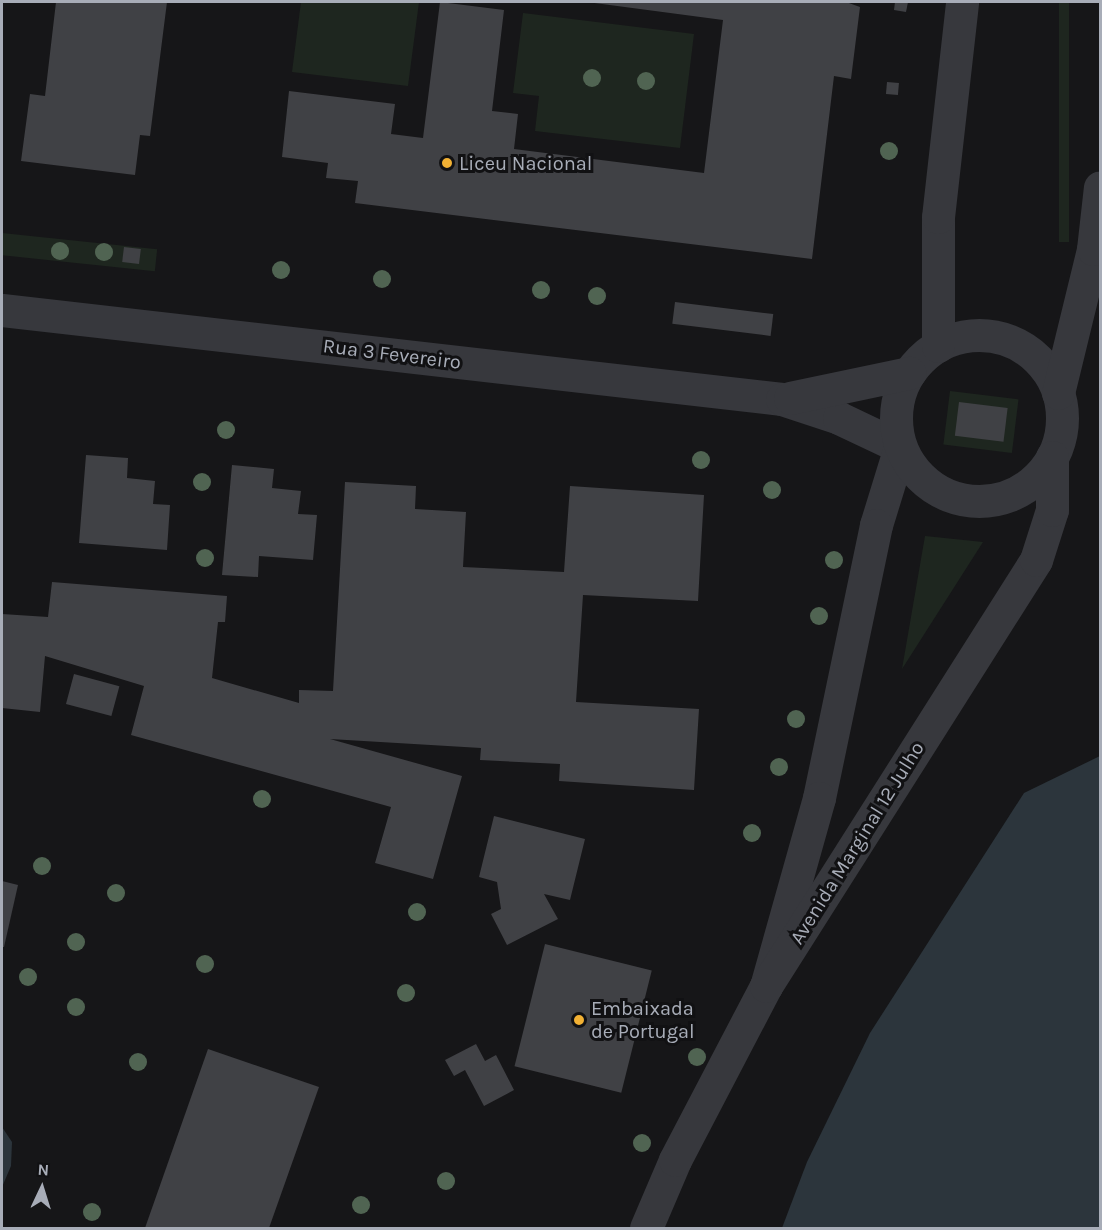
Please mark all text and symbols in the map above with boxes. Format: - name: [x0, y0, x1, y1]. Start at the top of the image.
- place label: Liceu Nacional: [459, 151, 592, 175]
- marker: Liceu Nacional: [440, 156, 454, 170]
- street label: Rua 3 Fevereiro: [322, 334, 462, 374]
- street label: Avenida Marginal 12 Julho: [785, 737, 929, 949]
- place label: Embaixada de Portugal: [591, 996, 695, 1043]
- marker: Embaixada de Portugal: [572, 1013, 586, 1027]
- north arrow: [12, 1158, 72, 1218]
- text: N: [37, 1160, 50, 1179]

